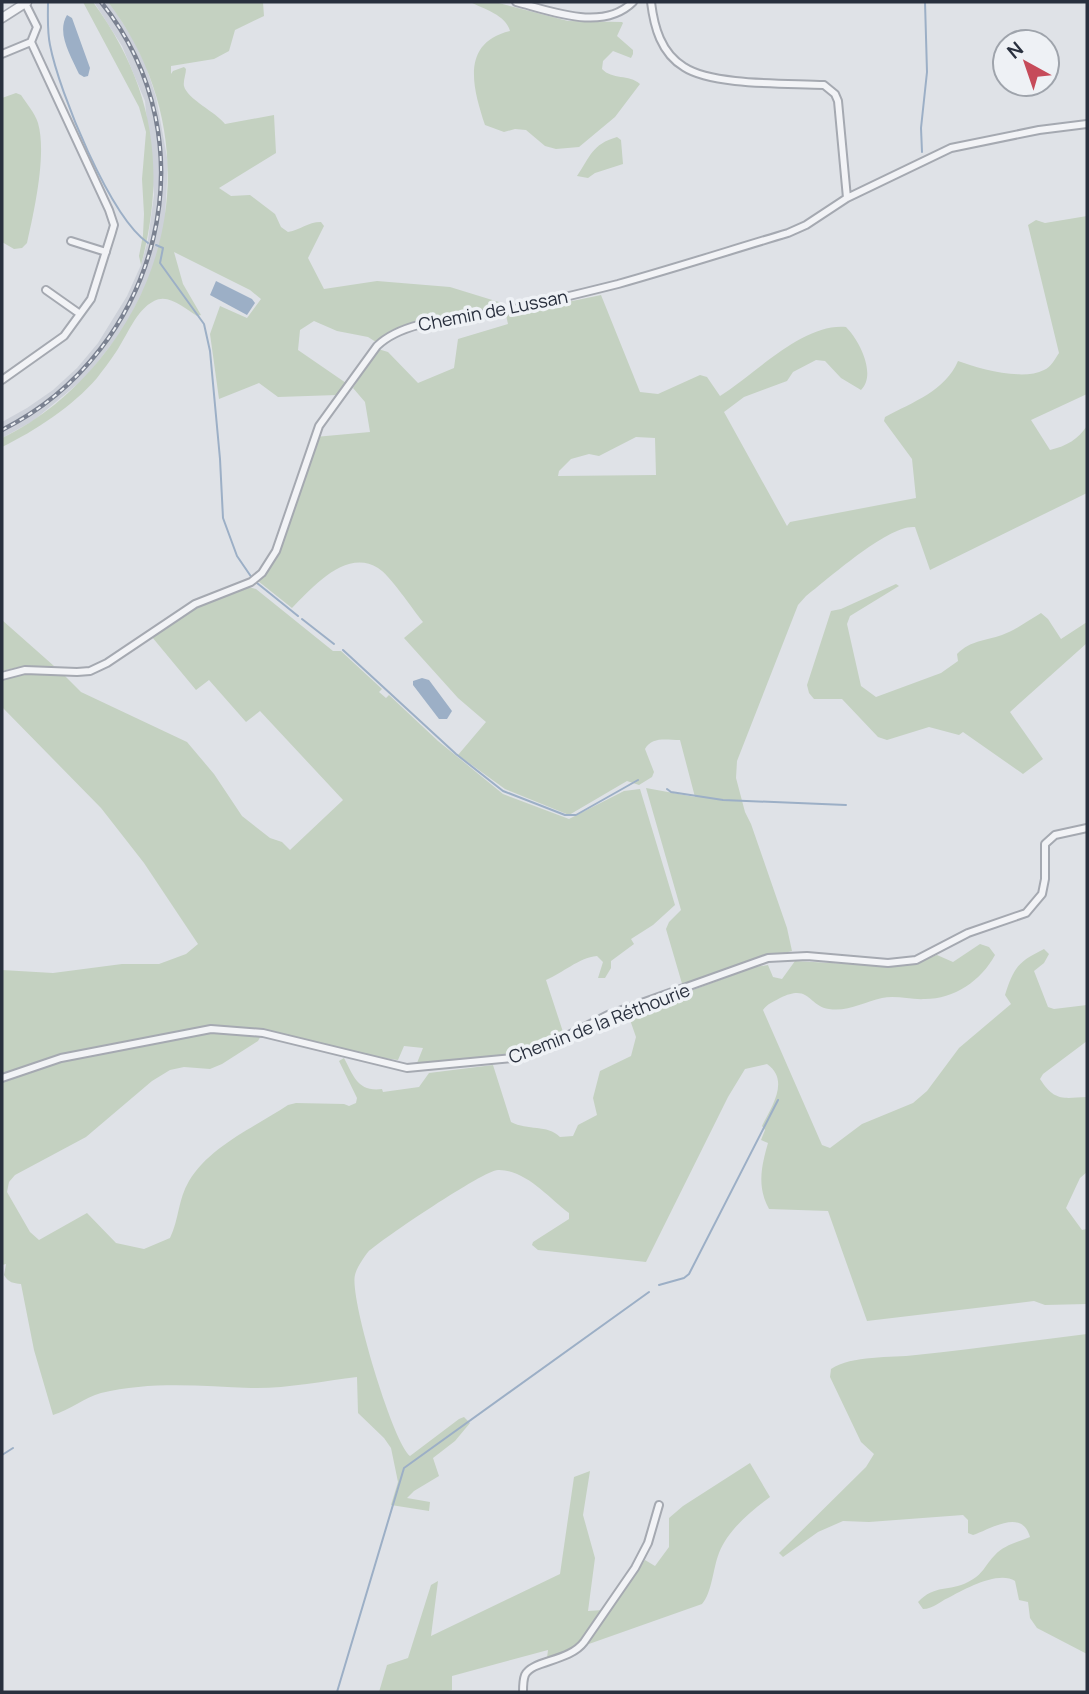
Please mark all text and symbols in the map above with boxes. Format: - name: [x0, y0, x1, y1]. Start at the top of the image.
- north arrow: [991, 28, 1061, 98]
- text: N: [1001, 36, 1029, 64]
- street label: Chemin de Lussan: [416, 284, 570, 336]
- street label: Chemin de la Réthourie: [505, 977, 693, 1069]

